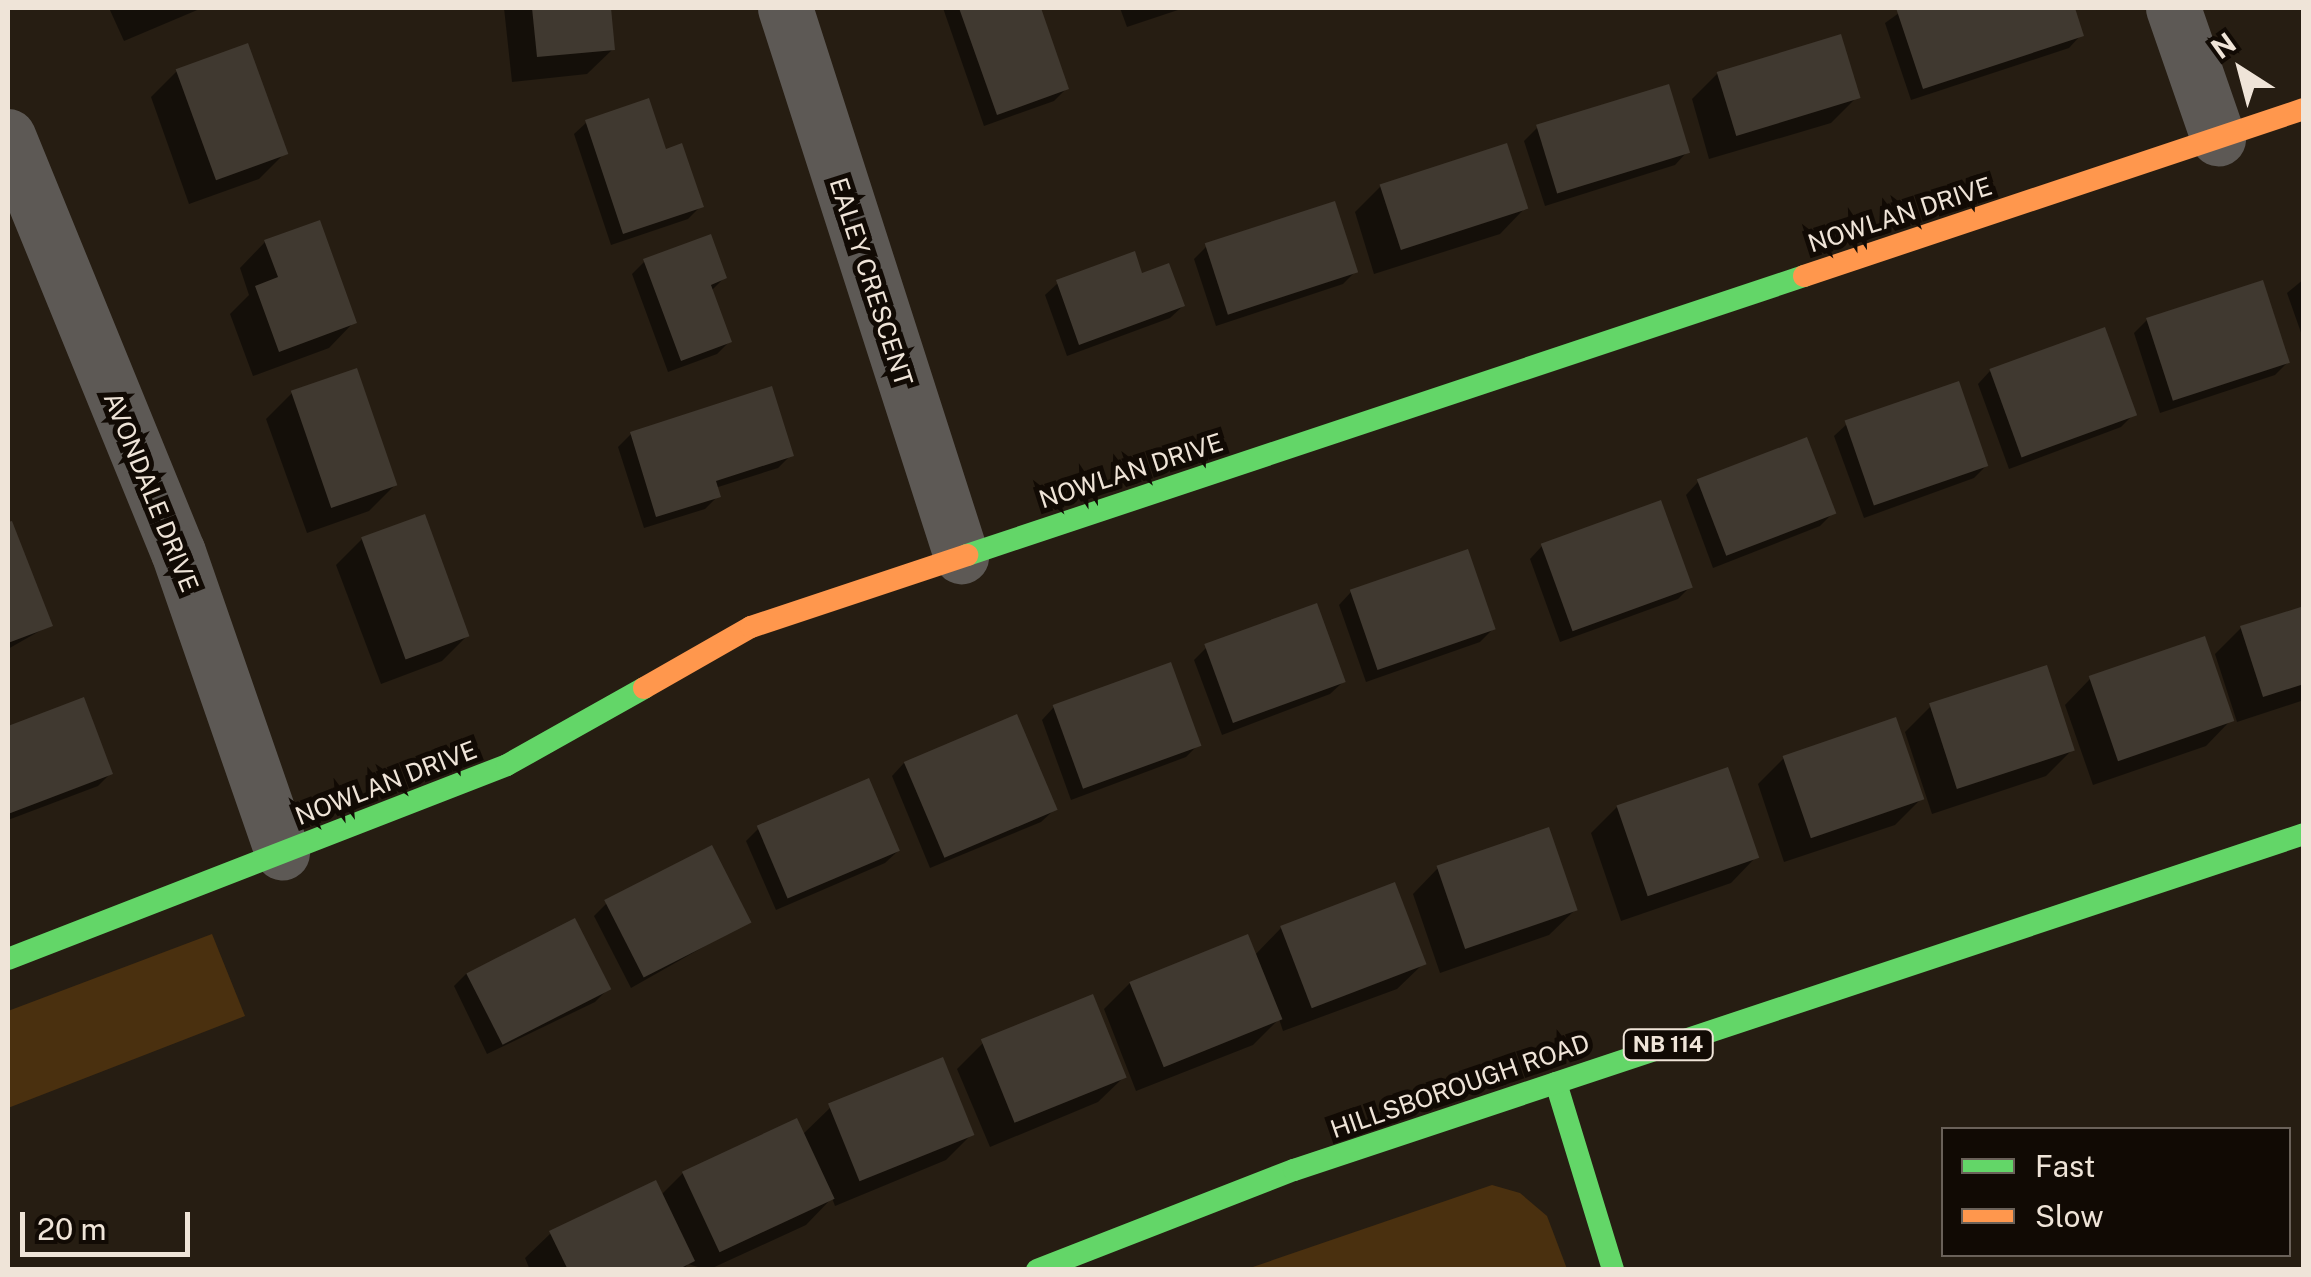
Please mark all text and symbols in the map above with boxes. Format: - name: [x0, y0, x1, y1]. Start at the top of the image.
- north arrow: [2191, 20, 2291, 120]
- text: N: [2205, 26, 2242, 65]
- street label: NOWLAN DRIVE: [1804, 171, 1996, 259]
- street label: EALEY CRESCENT: [823, 174, 919, 390]
- street label: AVONDALE DRIVE: [97, 388, 205, 596]
- street label: NOWLAN DRIVE: [1035, 427, 1227, 515]
- street label: NOWLAN DRIVE: [291, 735, 481, 831]
- street label: HILLSBOROUGH ROAD: [1326, 1028, 1594, 1144]
- road number: NB 114: [1620, 1028, 1716, 1062]
- legend: [1941, 1127, 2291, 1257]
- text: Fast: [2035, 1148, 2095, 1184]
- scale bar: [25, 1192, 195, 1254]
- text: Slow: [2035, 1198, 2104, 1234]
- text: 20 m: [37, 1211, 106, 1247]

